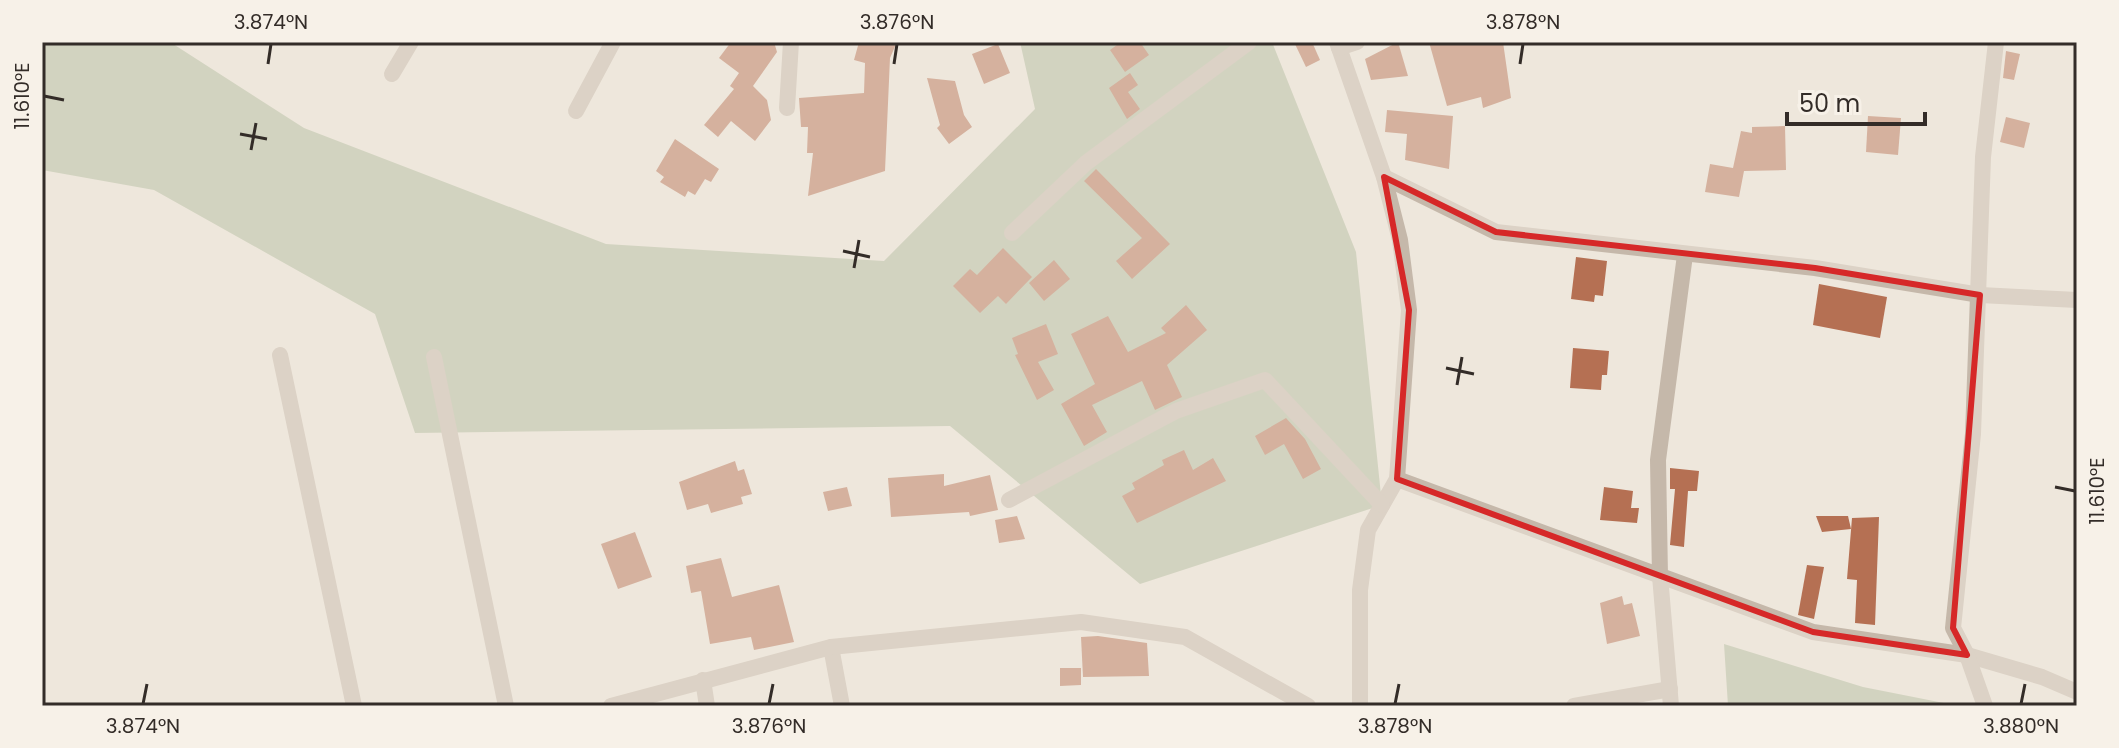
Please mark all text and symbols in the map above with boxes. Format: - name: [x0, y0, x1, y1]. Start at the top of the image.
- text: 3.874°N: [234, 8, 308, 36]
- text: 3.876°N: [860, 8, 934, 36]
- text: 3.878°N: [1486, 8, 1560, 36]
- text: 11.610°E: [8, 62, 36, 130]
- scale bar: [1787, 76, 1925, 126]
- text: 50 m: [1799, 87, 1860, 120]
- text: 11.610°E: [2083, 457, 2111, 525]
- text: 3.874°N: [106, 712, 180, 740]
- text: 3.876°N: [732, 712, 806, 740]
- text: 3.878°N: [1358, 712, 1432, 740]
- text: 3.880°N: [1983, 712, 2059, 740]

